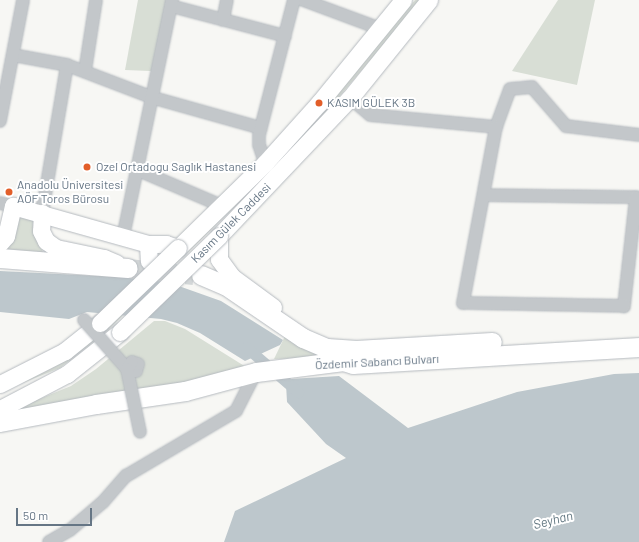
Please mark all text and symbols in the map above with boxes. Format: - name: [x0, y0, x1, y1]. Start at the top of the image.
- place label: KASIM GÜLEK 3B: [327, 96, 415, 110]
- marker: KASIM GÜLEK 3B: [314, 98, 324, 108]
- place label: Ozel Ortadogu Saglık Hastanesi: [96, 160, 256, 174]
- marker: Ozel Ortadogu Saglık Hastanesi: [81, 161, 93, 173]
- place label: Anadolu Üniversitesi AÖF Toros Bürosu: [17, 178, 123, 206]
- street label: Kasım Gülek Caddesi: [188, 180, 274, 266]
- marker: Anadolu Üniversitesi AÖF Toros Bürosu: [4, 187, 14, 197]
- street label: Özdemir Sabancı Bulvarı: [315, 352, 439, 372]
- scale bar: [18, 500, 94, 526]
- text: 50 m: [23, 508, 48, 522]
- water label: Seyhan: [532, 508, 574, 532]

